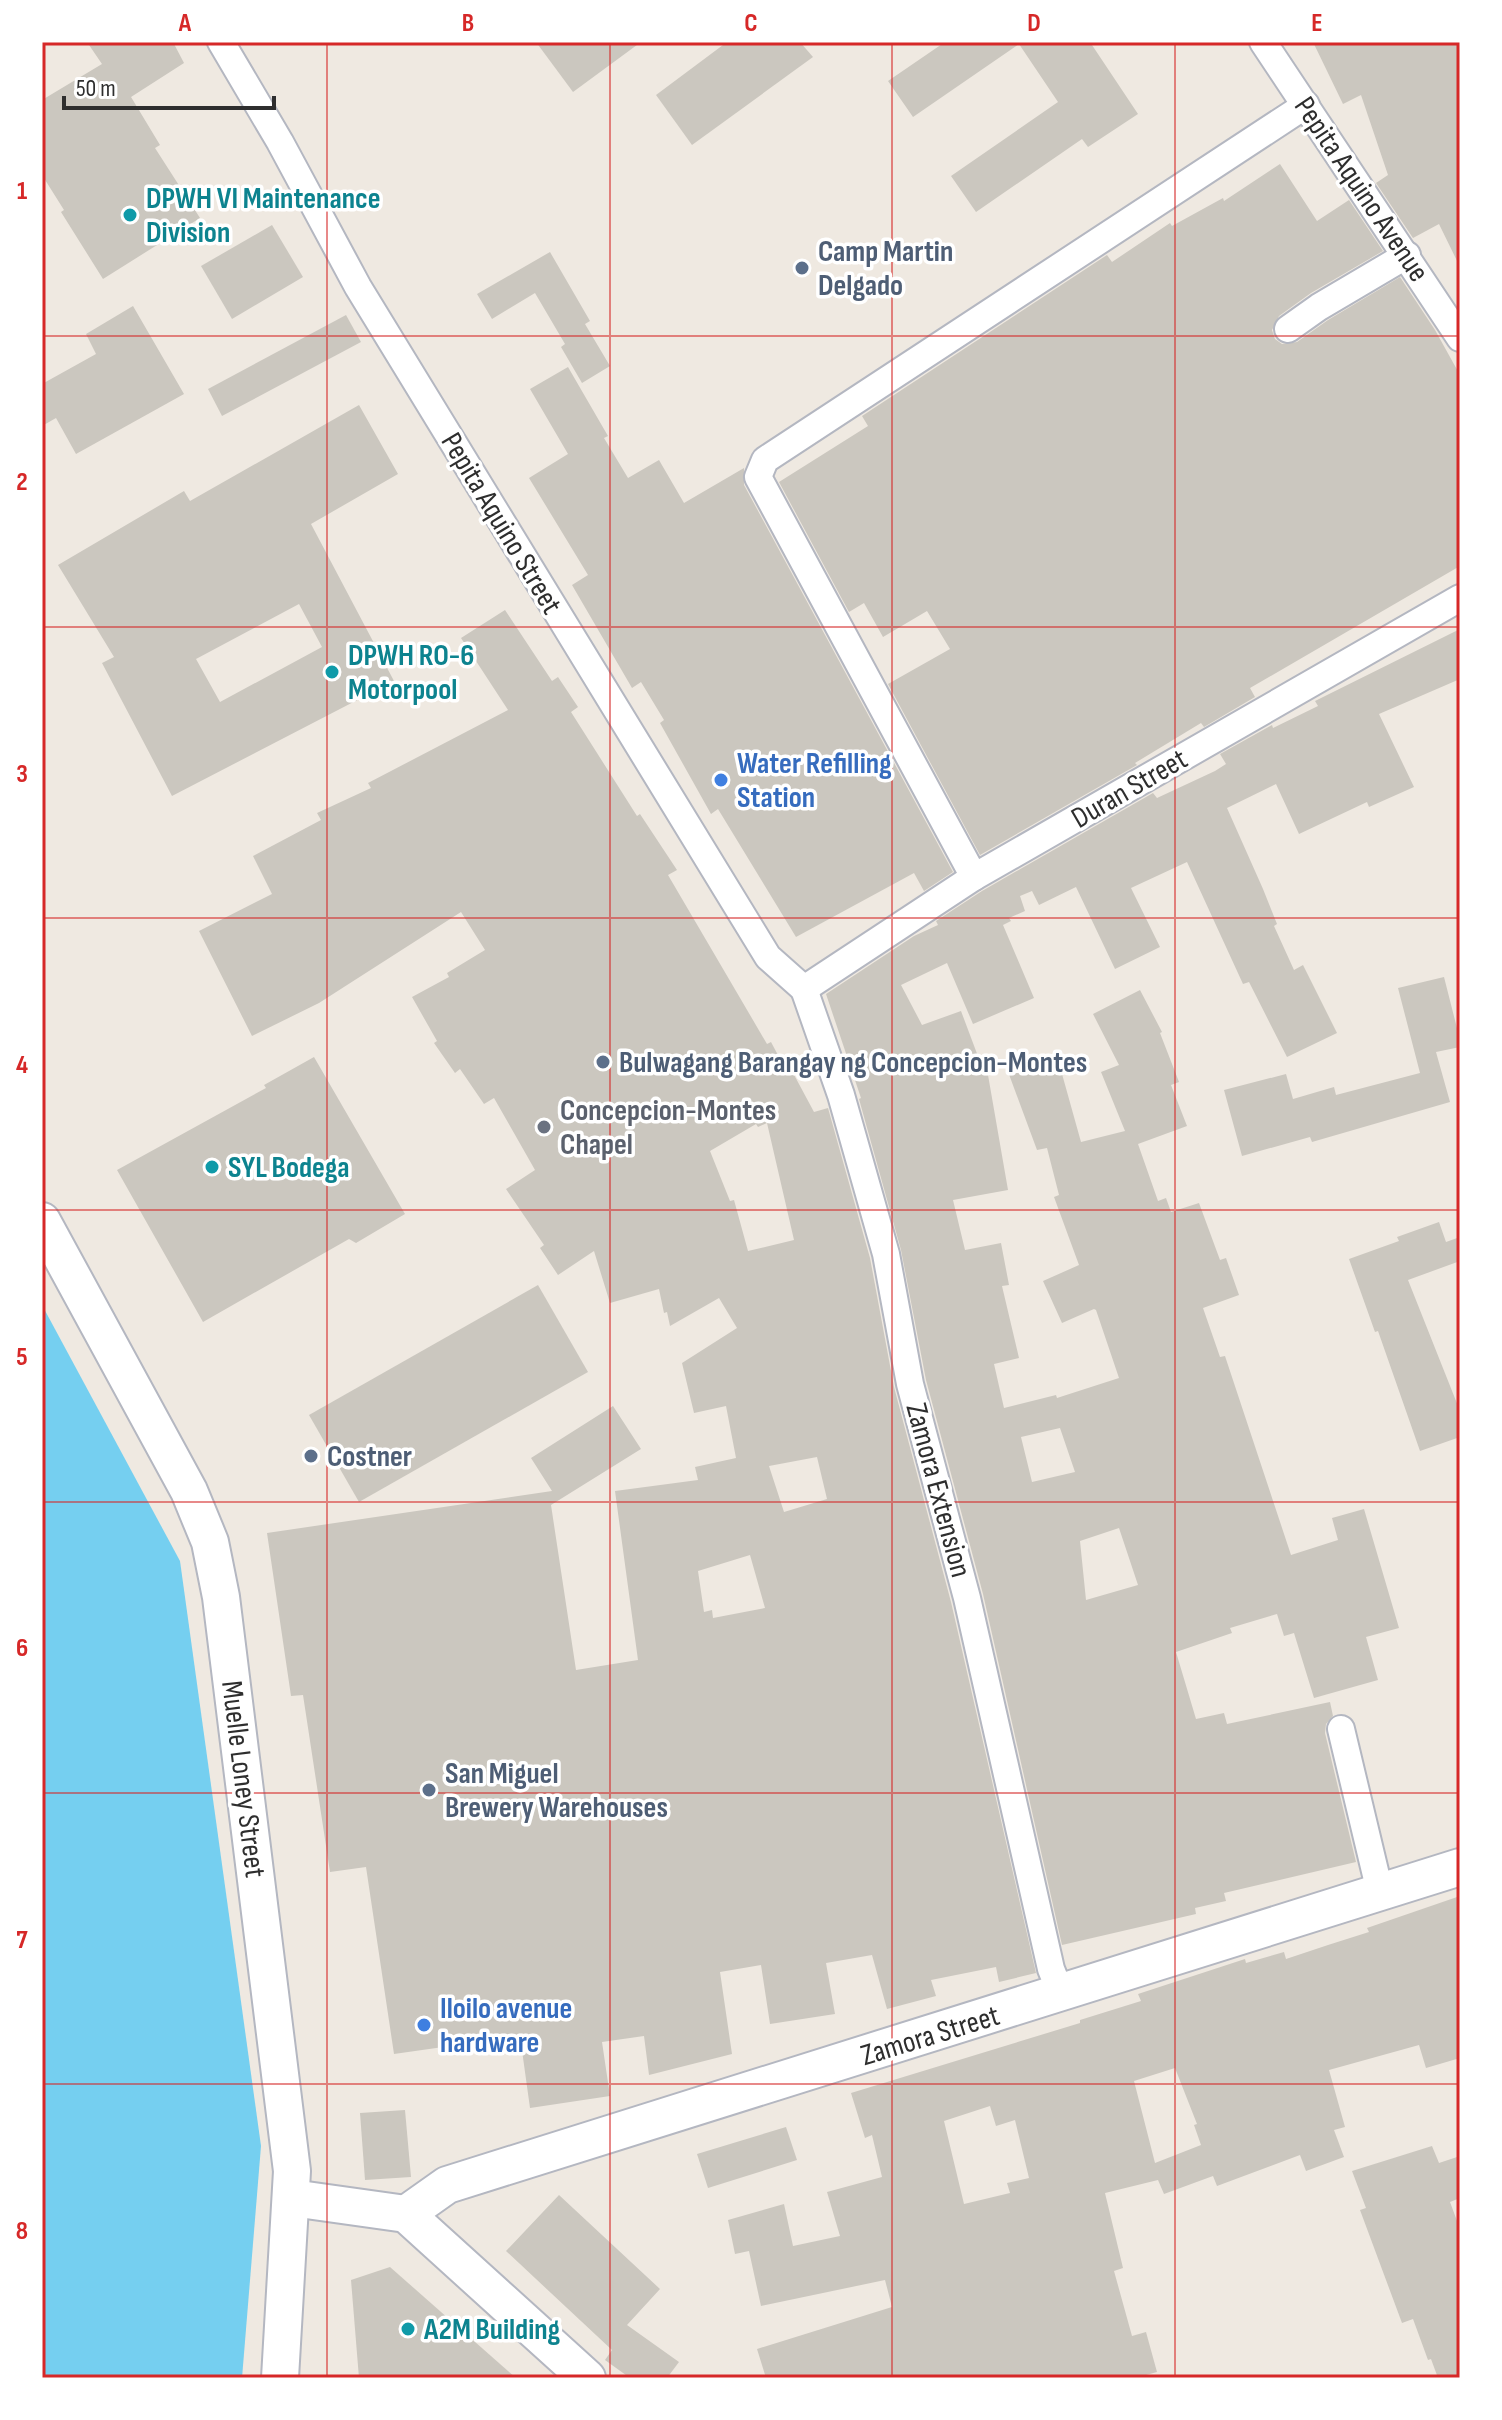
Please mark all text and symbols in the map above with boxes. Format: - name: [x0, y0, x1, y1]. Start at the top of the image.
- text: A: [178, 8, 192, 39]
- text: B: [462, 8, 474, 39]
- text: C: [744, 8, 758, 39]
- text: D: [1027, 8, 1041, 39]
- text: E: [1311, 8, 1323, 39]
- scale bar: [64, 60, 274, 110]
- text: 50 m: [76, 74, 116, 103]
- street label: Pepita Aquino Avenue: [1286, 90, 1436, 289]
- text: 1: [17, 176, 27, 207]
- place label: DPWH VI Maintenance Division: [146, 181, 381, 251]
- marker: DPWH VI Maintenance Division: [121, 206, 139, 224]
- place label: Camp Martin Delgado: [818, 234, 953, 304]
- marker: Camp Martin Delgado: [793, 259, 811, 277]
- street label: Pepita Aquino Street: [433, 426, 569, 621]
- text: 2: [16, 467, 28, 498]
- place label: DPWH RO-6 Motorpool: [348, 638, 474, 708]
- marker: DPWH RO-6 Motorpool: [323, 663, 341, 681]
- street label: Duran Street: [1065, 741, 1194, 836]
- place label: Water Refilling Station: [737, 746, 892, 816]
- text: 3: [16, 759, 28, 790]
- marker: Water Refilling Station: [712, 771, 730, 789]
- place label: Bulwagang Barangay ng Concepcion-Montes: [619, 1045, 1087, 1081]
- text: 4: [16, 1050, 28, 1081]
- marker: Bulwagang Barangay ng Concepcion-Montes: [594, 1053, 612, 1071]
- place label: Concepcion-Montes Chapel: [560, 1093, 776, 1163]
- marker: Concepcion-Montes Chapel: [535, 1118, 553, 1136]
- place label: SYL Bodega: [228, 1150, 349, 1186]
- marker: SYL Bodega: [203, 1158, 221, 1176]
- text: 5: [16, 1342, 28, 1373]
- street label: Zamora Extension: [898, 1399, 979, 1581]
- place label: Costner: [327, 1439, 412, 1475]
- marker: Costner: [302, 1447, 320, 1465]
- text: 6: [16, 1633, 28, 1664]
- street label: Muelle Loney Street: [213, 1679, 273, 1880]
- place label: San Miguel Brewery Warehouses: [445, 1756, 668, 1826]
- marker: San Miguel Brewery Warehouses: [420, 1781, 438, 1799]
- text: 7: [16, 1925, 28, 1956]
- place label: Iloilo avenue hardware: [440, 1991, 572, 2061]
- street label: Zamora Street: [857, 1998, 1004, 2074]
- marker: Iloilo avenue hardware: [415, 2016, 433, 2034]
- text: 8: [16, 2216, 28, 2247]
- place label: A2M Building: [423, 2312, 561, 2348]
- marker: A2M Building: [399, 2320, 417, 2338]

